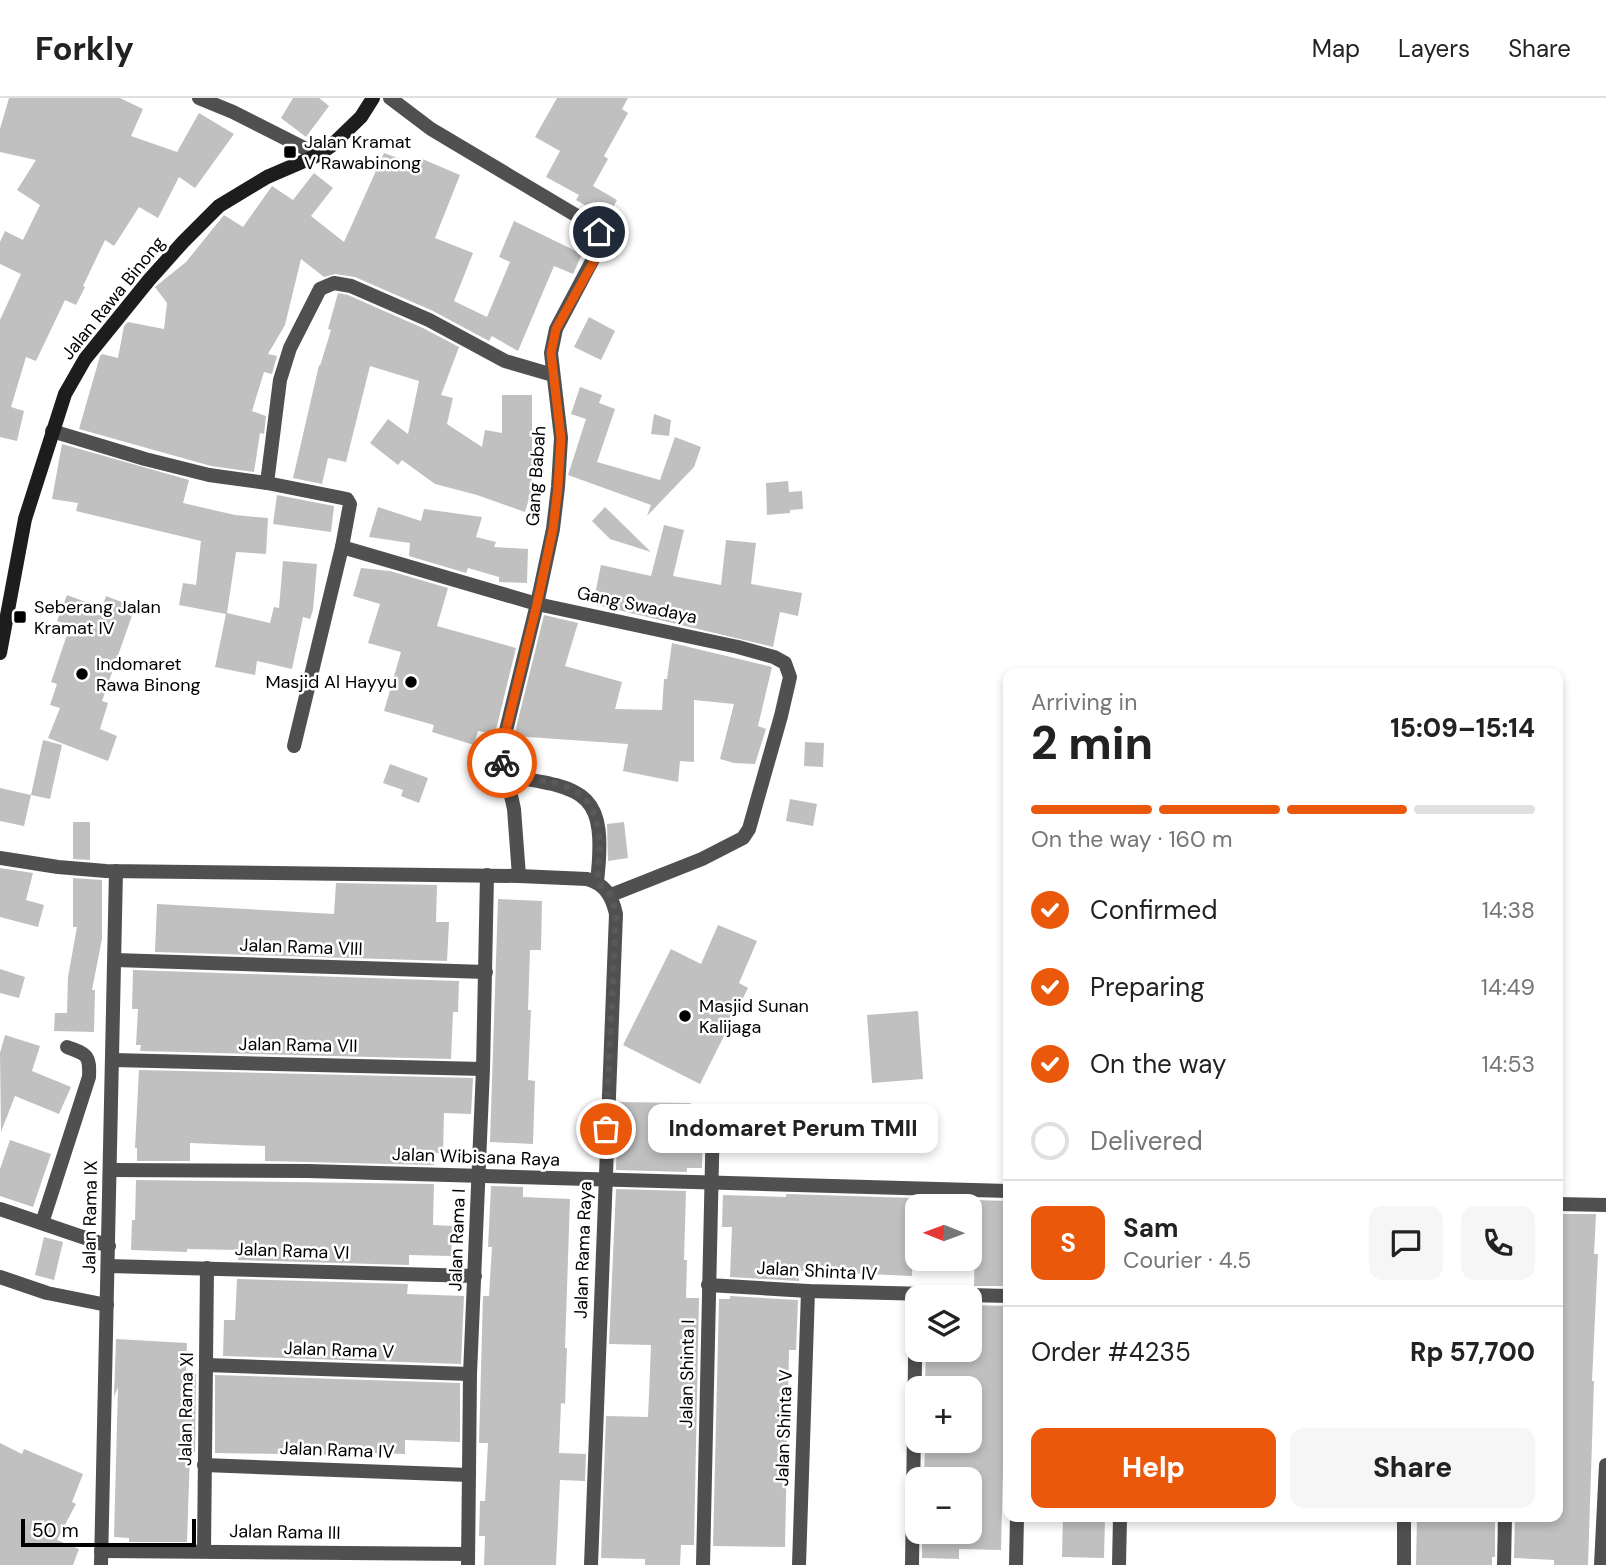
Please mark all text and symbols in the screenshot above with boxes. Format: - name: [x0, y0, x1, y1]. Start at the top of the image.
- text: Forkly: [35, 27, 134, 70]
- text: Map: [1312, 33, 1360, 64]
- text: Layers: [1398, 33, 1470, 64]
- text: Share: [1508, 33, 1571, 64]
- place label: Jalan Kramat V Rawabinong: [304, 130, 421, 175]
- marker: Jalan Kramat V Rawabinong: [282, 144, 298, 160]
- pin: [569, 202, 629, 262]
- icon: home: [580, 213, 618, 251]
- street label: Jalan Rawa Binong: [56, 231, 170, 365]
- street label: Gang Babah: [521, 425, 551, 527]
- street label: Gang Swadaya: [575, 581, 699, 629]
- place label: Seberang Jalan Kramat IV: [34, 595, 161, 640]
- marker: Seberang Jalan Kramat IV: [12, 609, 28, 625]
- place label: Indomaret Rawa Binong: [96, 652, 201, 697]
- marker: Indomaret Rawa Binong: [74, 666, 90, 682]
- place label: Masjid Al Hayyu: [265, 670, 397, 694]
- marker: Masjid Al Hayyu: [403, 674, 419, 690]
- text: Arriving in: [1031, 687, 1137, 717]
- text: 15:09–15:14: [1390, 711, 1535, 745]
- text: 2 min: [1031, 713, 1153, 773]
- courier: [467, 728, 537, 798]
- icon: bike: [483, 744, 521, 782]
- text: On the way · 160 m: [1031, 824, 1232, 854]
- icon: check: [1031, 891, 1069, 929]
- text: Confirmed: [1090, 893, 1217, 927]
- text: 14:38: [1482, 895, 1535, 925]
- street label: Jalan Rama VIII: [239, 933, 363, 961]
- icon: check: [1031, 968, 1069, 1006]
- text: Preparing: [1090, 970, 1205, 1004]
- text: 14:49: [1481, 972, 1535, 1002]
- place label: Masjid Sunan Kalijaga: [699, 994, 809, 1039]
- marker: Masjid Sunan Kalijaga: [677, 1008, 693, 1024]
- street label: Jalan Rama VII: [238, 1032, 358, 1058]
- icon: check: [1031, 1045, 1069, 1083]
- text: On the way: [1090, 1047, 1226, 1081]
- text: 14:53: [1482, 1049, 1535, 1079]
- pin: [576, 1099, 636, 1159]
- callout: Indomaret Perum TMII: [648, 1104, 938, 1154]
- icon: bag: [587, 1110, 625, 1148]
- text: Indomaret Perum TMII: [668, 1113, 918, 1143]
- text: Delivered: [1090, 1124, 1203, 1158]
- street label: Jalan Wibisana Raya: [392, 1142, 560, 1172]
- street label: Jalan Rama IX: [77, 1160, 103, 1274]
- street label: Jalan Rama Raya: [569, 1181, 597, 1319]
- street label: Jalan Rama I: [443, 1188, 471, 1292]
- north arrow: [905, 1194, 982, 1270]
- map controls: [905, 1194, 982, 1544]
- button: chat: [1369, 1206, 1443, 1280]
- button: phone: [1461, 1206, 1535, 1280]
- text: Sam: [1123, 1211, 1178, 1245]
- text: S: [1060, 1226, 1076, 1260]
- street label: Jalan Rama VI: [234, 1237, 350, 1265]
- text: Courier · 4.5: [1123, 1245, 1251, 1275]
- street label: Jalan Shinta IV: [756, 1256, 878, 1286]
- button: layers: [905, 1285, 982, 1362]
- street label: Jalan Shinta I: [674, 1319, 700, 1429]
- text: Order #4235: [1031, 1335, 1191, 1369]
- text: Rp 57,700: [1410, 1335, 1535, 1369]
- street label: Jalan Rama V: [283, 1336, 395, 1364]
- street label: Jalan Rama XI: [173, 1352, 199, 1466]
- street label: Jalan Shinta V: [770, 1369, 798, 1487]
- button: +: [905, 1376, 982, 1453]
- button: Help: [1031, 1428, 1276, 1508]
- button: Share: [1290, 1428, 1535, 1508]
- street label: Jalan Rama IV: [279, 1436, 395, 1464]
- button: −: [905, 1467, 982, 1544]
- scale bar: [21, 1516, 196, 1548]
- text: 50 m: [32, 1518, 79, 1543]
- street label: Jalan Rama III: [229, 1519, 341, 1545]

